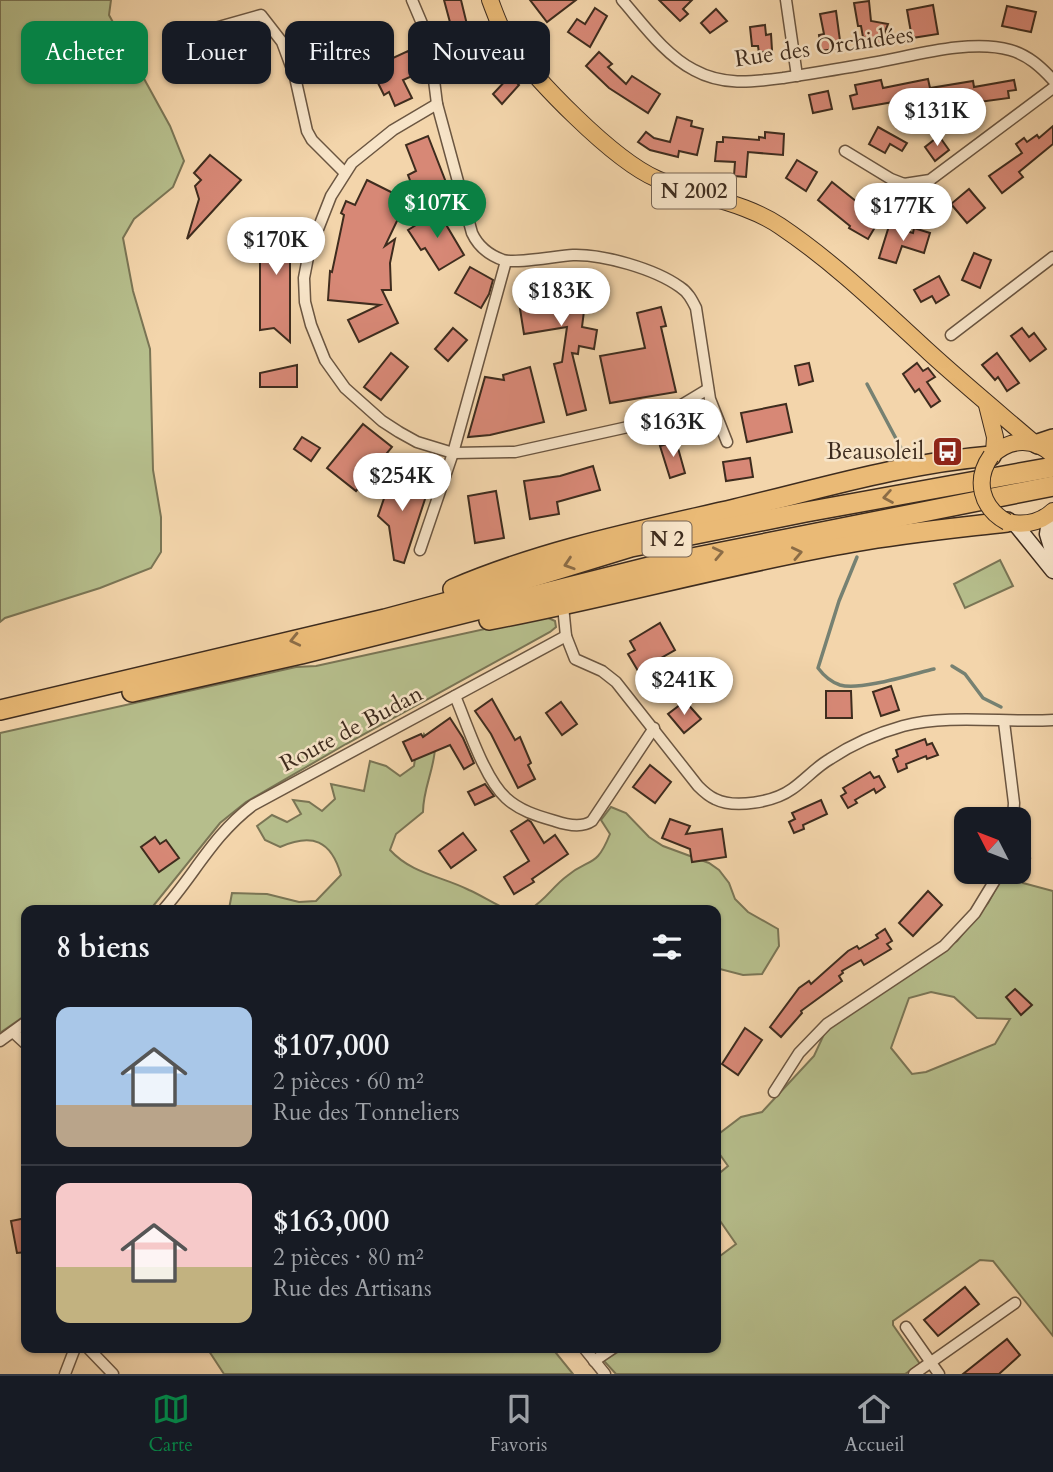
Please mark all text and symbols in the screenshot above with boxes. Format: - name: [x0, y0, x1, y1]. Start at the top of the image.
- street label: Rue des Orchidées: [733, 19, 916, 74]
- chip: Acheter: [21, 21, 148, 84]
- chip: Louer: [162, 21, 271, 84]
- chip: Filtres: [285, 21, 394, 84]
- chip: Nouveau: [408, 21, 550, 84]
- pin: $131K: [888, 88, 986, 148]
- text: $131K: [904, 95, 970, 126]
- road number: N 2002: [652, 174, 736, 208]
- pin: $107K: [388, 180, 486, 240]
- pin: $177K: [854, 184, 952, 243]
- text: $107K: [404, 187, 470, 218]
- text: $177K: [870, 190, 936, 221]
- pin: $170K: [227, 218, 325, 277]
- text: $170K: [243, 224, 309, 255]
- pin: $183K: [512, 268, 610, 328]
- text: $183K: [528, 275, 594, 306]
- pin: $163K: [624, 400, 722, 459]
- text: $163K: [640, 406, 706, 437]
- bus stop icon: Beausoleil: [930, 434, 964, 468]
- place label: Beausoleil: [827, 436, 924, 467]
- pin: $254K: [353, 454, 451, 513]
- text: $254K: [369, 460, 435, 491]
- one-way arrow: [882, 488, 894, 503]
- road number: N 2: [642, 522, 692, 556]
- one-way arrow: [712, 546, 724, 561]
- one-way arrow: [791, 547, 803, 562]
- one-way arrow: [564, 556, 576, 571]
- one-way arrow: [289, 632, 301, 646]
- pin: $241K: [635, 658, 733, 717]
- text: $241K: [651, 664, 717, 695]
- street label: Route de Budan: [275, 678, 428, 779]
- north arrow: [954, 807, 1031, 884]
- map controls: [954, 807, 1031, 884]
- text: 8 biens: [56, 927, 150, 968]
- icon: filters: [648, 928, 686, 966]
- text: $107,000: [273, 1025, 389, 1066]
- icon: home: [112, 1035, 196, 1119]
- text: 2 pièces · 60 m²: [273, 1066, 424, 1097]
- text: Rue des Tonneliers: [273, 1097, 459, 1128]
- text: $163,000: [273, 1201, 389, 1242]
- icon: home: [112, 1211, 196, 1295]
- text: 2 pièces · 80 m²: [273, 1242, 424, 1273]
- text: Rue des Artisans: [273, 1273, 432, 1304]
- tab: Carte: [149, 1390, 193, 1458]
- tab: Favoris: [490, 1390, 547, 1458]
- tab: Accueil: [844, 1390, 904, 1458]

